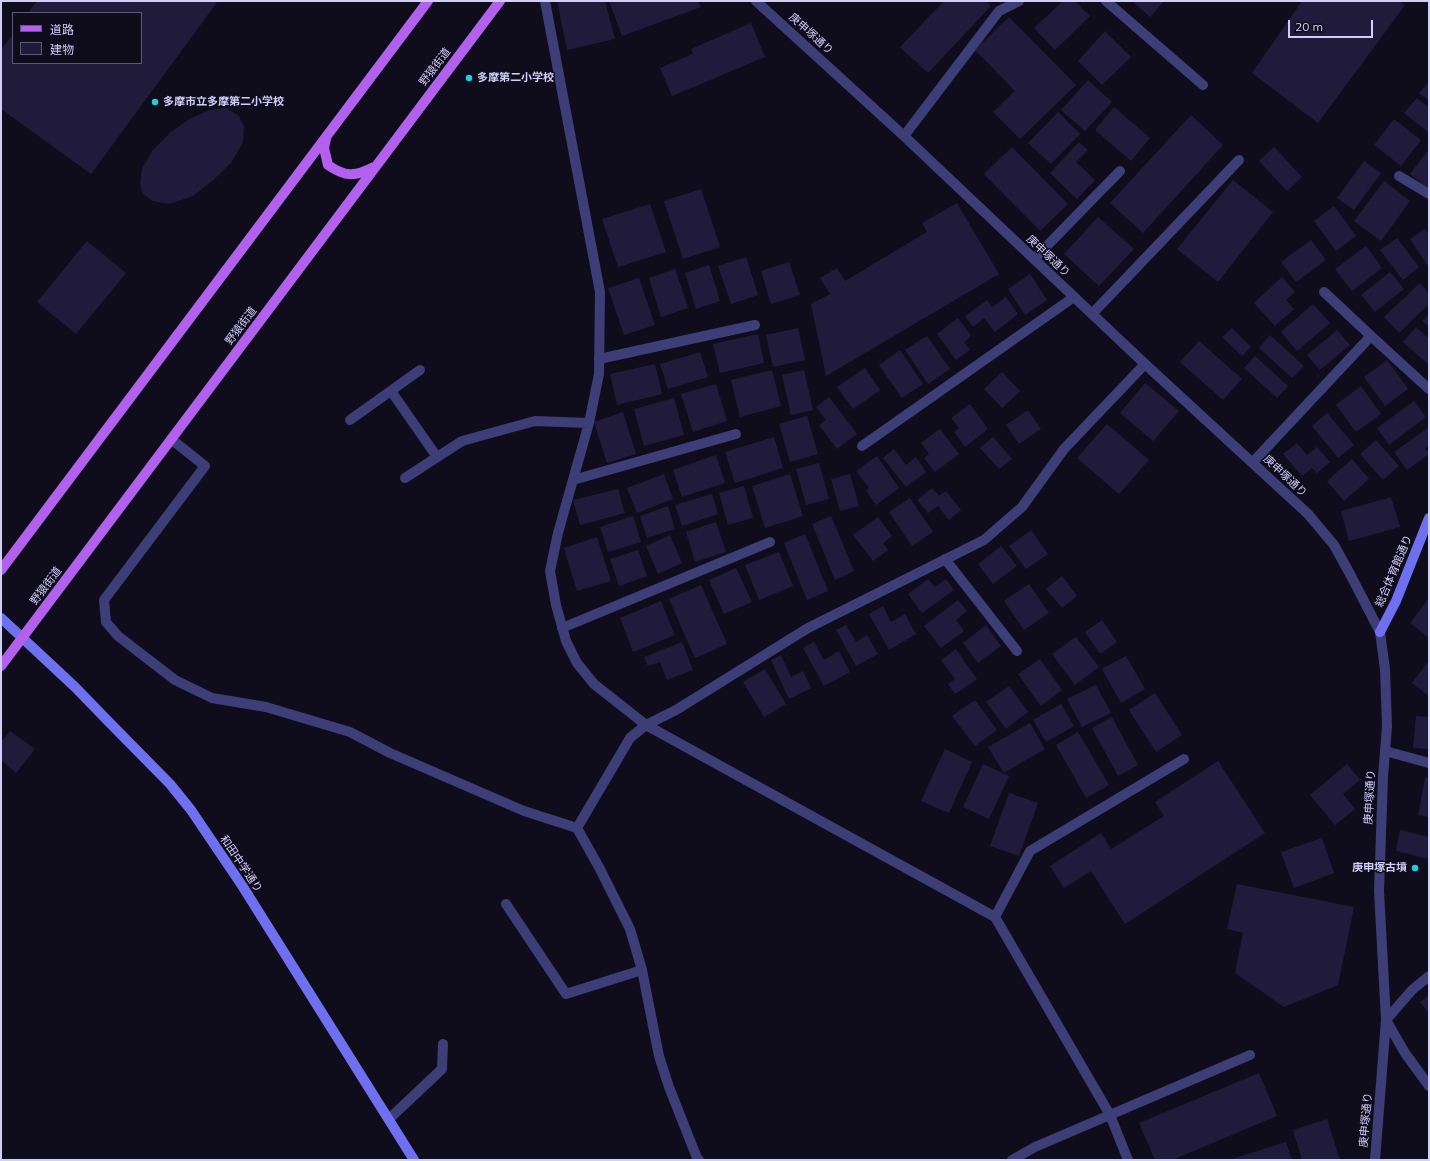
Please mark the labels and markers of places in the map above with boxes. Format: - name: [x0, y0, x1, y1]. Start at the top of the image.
- place label: 多摩第二小学校: [477, 71, 554, 85]
- marker: 多摩第二小学校: [464, 73, 474, 83]
- place label: 多摩市立多摩第二小学校: [163, 95, 284, 109]
- marker: 多摩市立多摩第二小学校: [150, 97, 160, 107]
- place label: 庚申塚古墳: [1352, 861, 1407, 875]
- marker: 庚申塚古墳: [1410, 863, 1420, 873]

